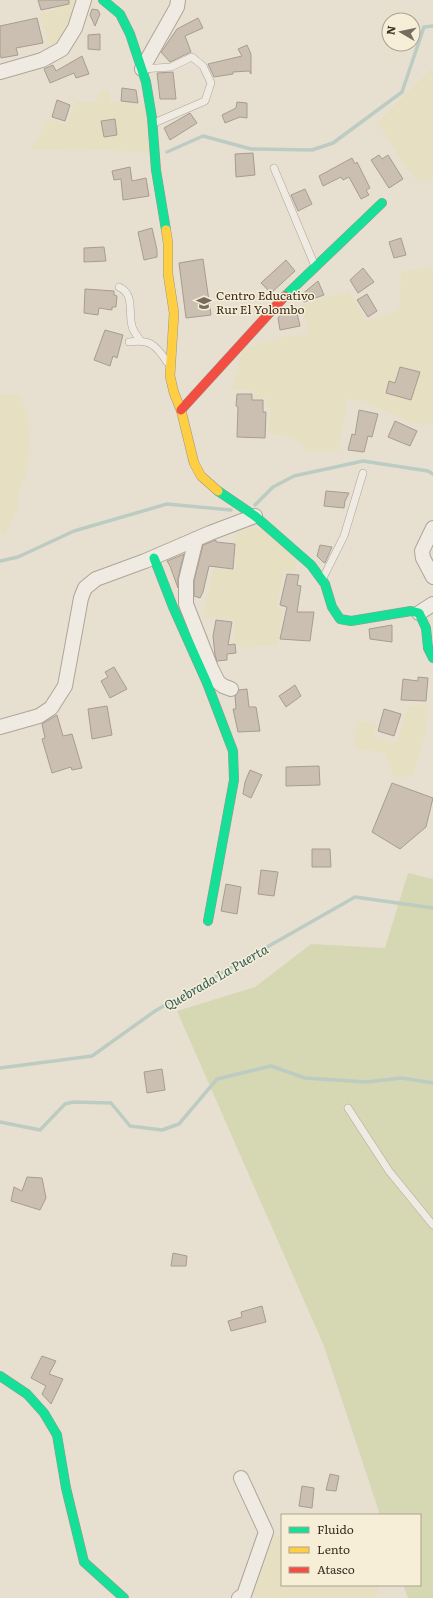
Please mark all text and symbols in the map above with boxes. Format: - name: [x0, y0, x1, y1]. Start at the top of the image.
- north arrow: [381, 12, 421, 52]
- text: N: [382, 24, 399, 36]
- place label: Centro Educativo Rur El Yolombo: [216, 286, 315, 318]
- school or university icon: Centro Educativo Rur El Yolombo: [195, 294, 213, 312]
- water label: Quebrada La Puerta: [160, 939, 272, 1014]
- legend: [281, 1514, 421, 1586]
- text: Fluido: [317, 1520, 354, 1538]
- text: Lento: [317, 1540, 350, 1558]
- text: Atasco: [317, 1560, 355, 1578]

